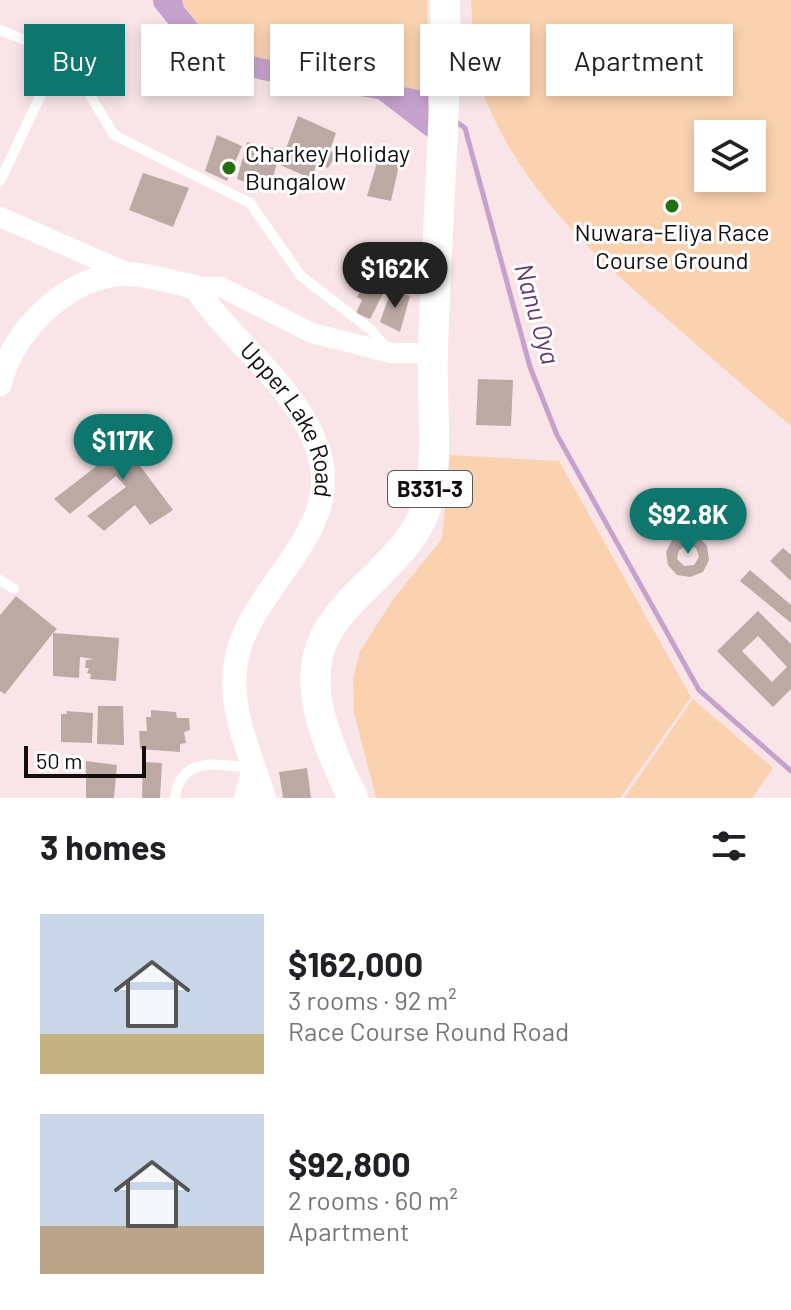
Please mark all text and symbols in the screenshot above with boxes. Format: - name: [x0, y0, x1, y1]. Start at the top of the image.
- chip: Buy: [24, 24, 125, 96]
- chip: Rent: [141, 24, 254, 96]
- chip: Filters: [270, 24, 404, 96]
- chip: New: [420, 24, 530, 96]
- chip: Apartment: [546, 24, 733, 96]
- map controls: [694, 120, 766, 192]
- button: layers: [694, 120, 766, 192]
- place label: Charkey Holiday Bungalow: [245, 138, 410, 195]
- marker: Charkey Holiday Bungalow: [220, 159, 238, 177]
- marker: Nuwara-Eliya Race Course Ground: [663, 197, 681, 215]
- place label: Nuwara-Eliya Race Course Ground: [575, 217, 769, 274]
- pin: $162K: [339, 242, 451, 310]
- text: $162K: [361, 252, 429, 283]
- water label: Nanu Oya: [509, 260, 568, 368]
- street label: Upper Lake Road: [235, 335, 339, 499]
- pin: $117K: [67, 414, 179, 482]
- text: $117K: [92, 424, 154, 455]
- road number: B331-3: [388, 471, 472, 507]
- pin: $92.8K: [623, 488, 753, 556]
- text: $92.8K: [648, 498, 728, 529]
- scale bar: [24, 742, 146, 778]
- text: 50 m: [36, 747, 82, 773]
- icon: filters: [707, 824, 751, 868]
- text: 3 homes: [40, 826, 166, 867]
- text: $162,000: [288, 943, 423, 984]
- icon: home: [104, 946, 200, 1042]
- text: 3 rooms · 92 m²: [288, 984, 457, 1015]
- text: Race Course Round Road: [288, 1015, 569, 1046]
- text: $92,800: [288, 1143, 411, 1184]
- icon: home: [104, 1146, 200, 1242]
- text: 2 rooms · 60 m²: [288, 1184, 458, 1215]
- text: Apartment: [288, 1215, 409, 1246]

